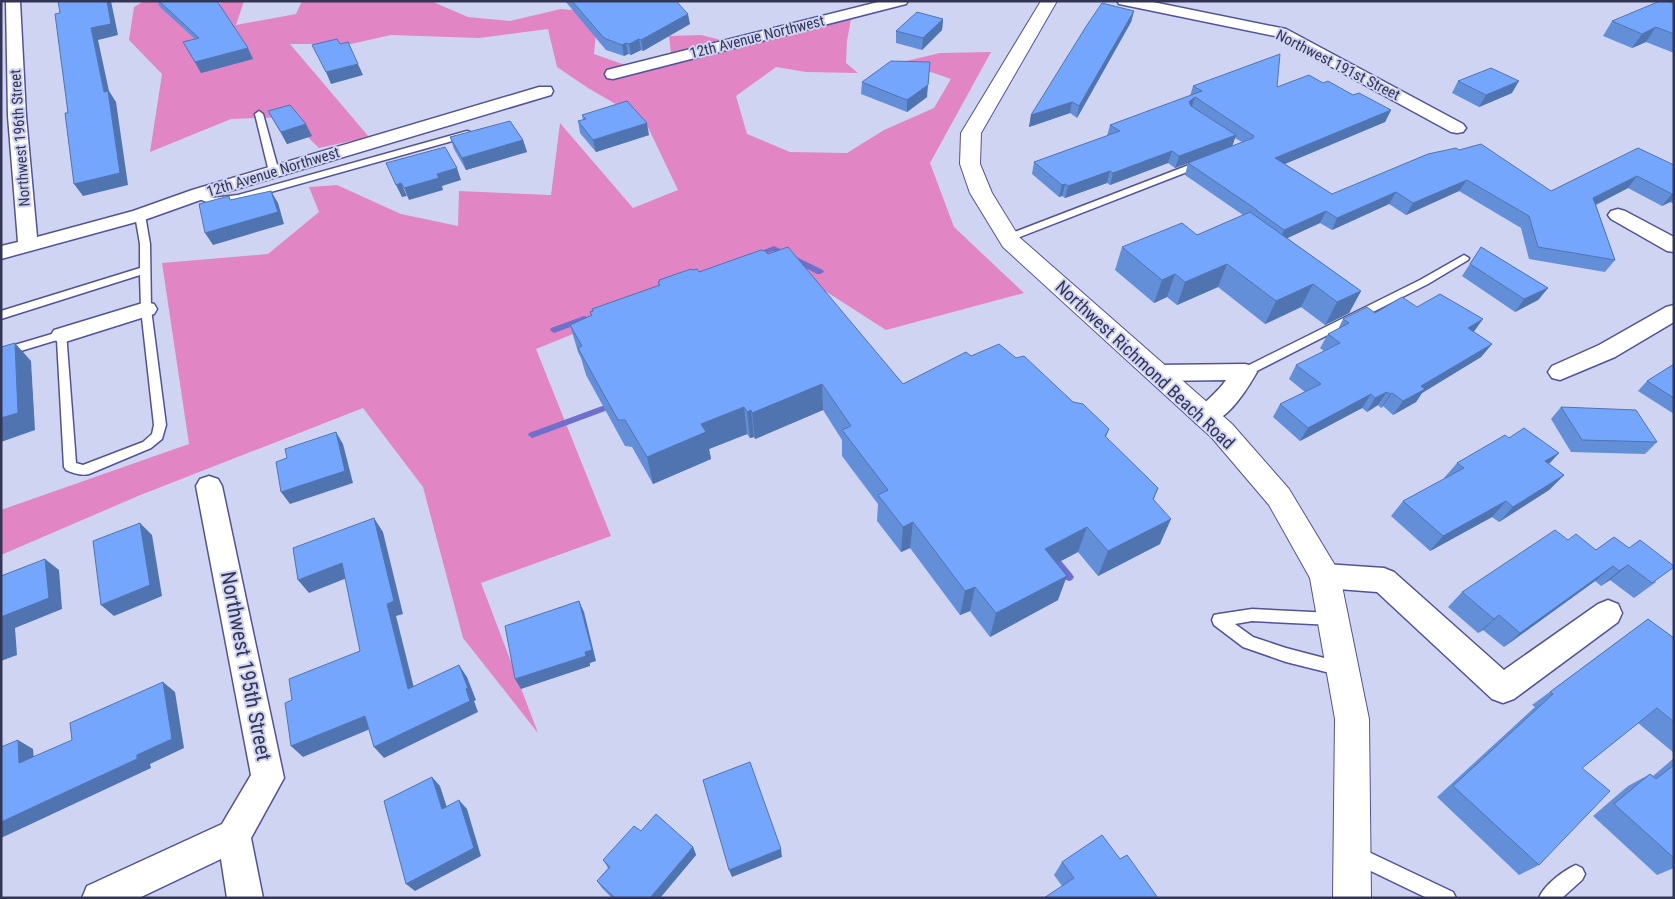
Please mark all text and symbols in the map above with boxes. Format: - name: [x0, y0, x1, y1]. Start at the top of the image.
- street label: 12th Avenue Northwest: [688, 12, 826, 62]
- street label: Northwest 191st Street: [1273, 26, 1403, 104]
- street label: Northwest 196th Street: [6, 69, 34, 207]
- street label: 12th Avenue Northwest: [204, 143, 342, 201]
- street label: Northwest Richmond Beach Road: [1051, 276, 1239, 453]
- street label: Northwest 195th Street: [216, 569, 276, 763]

